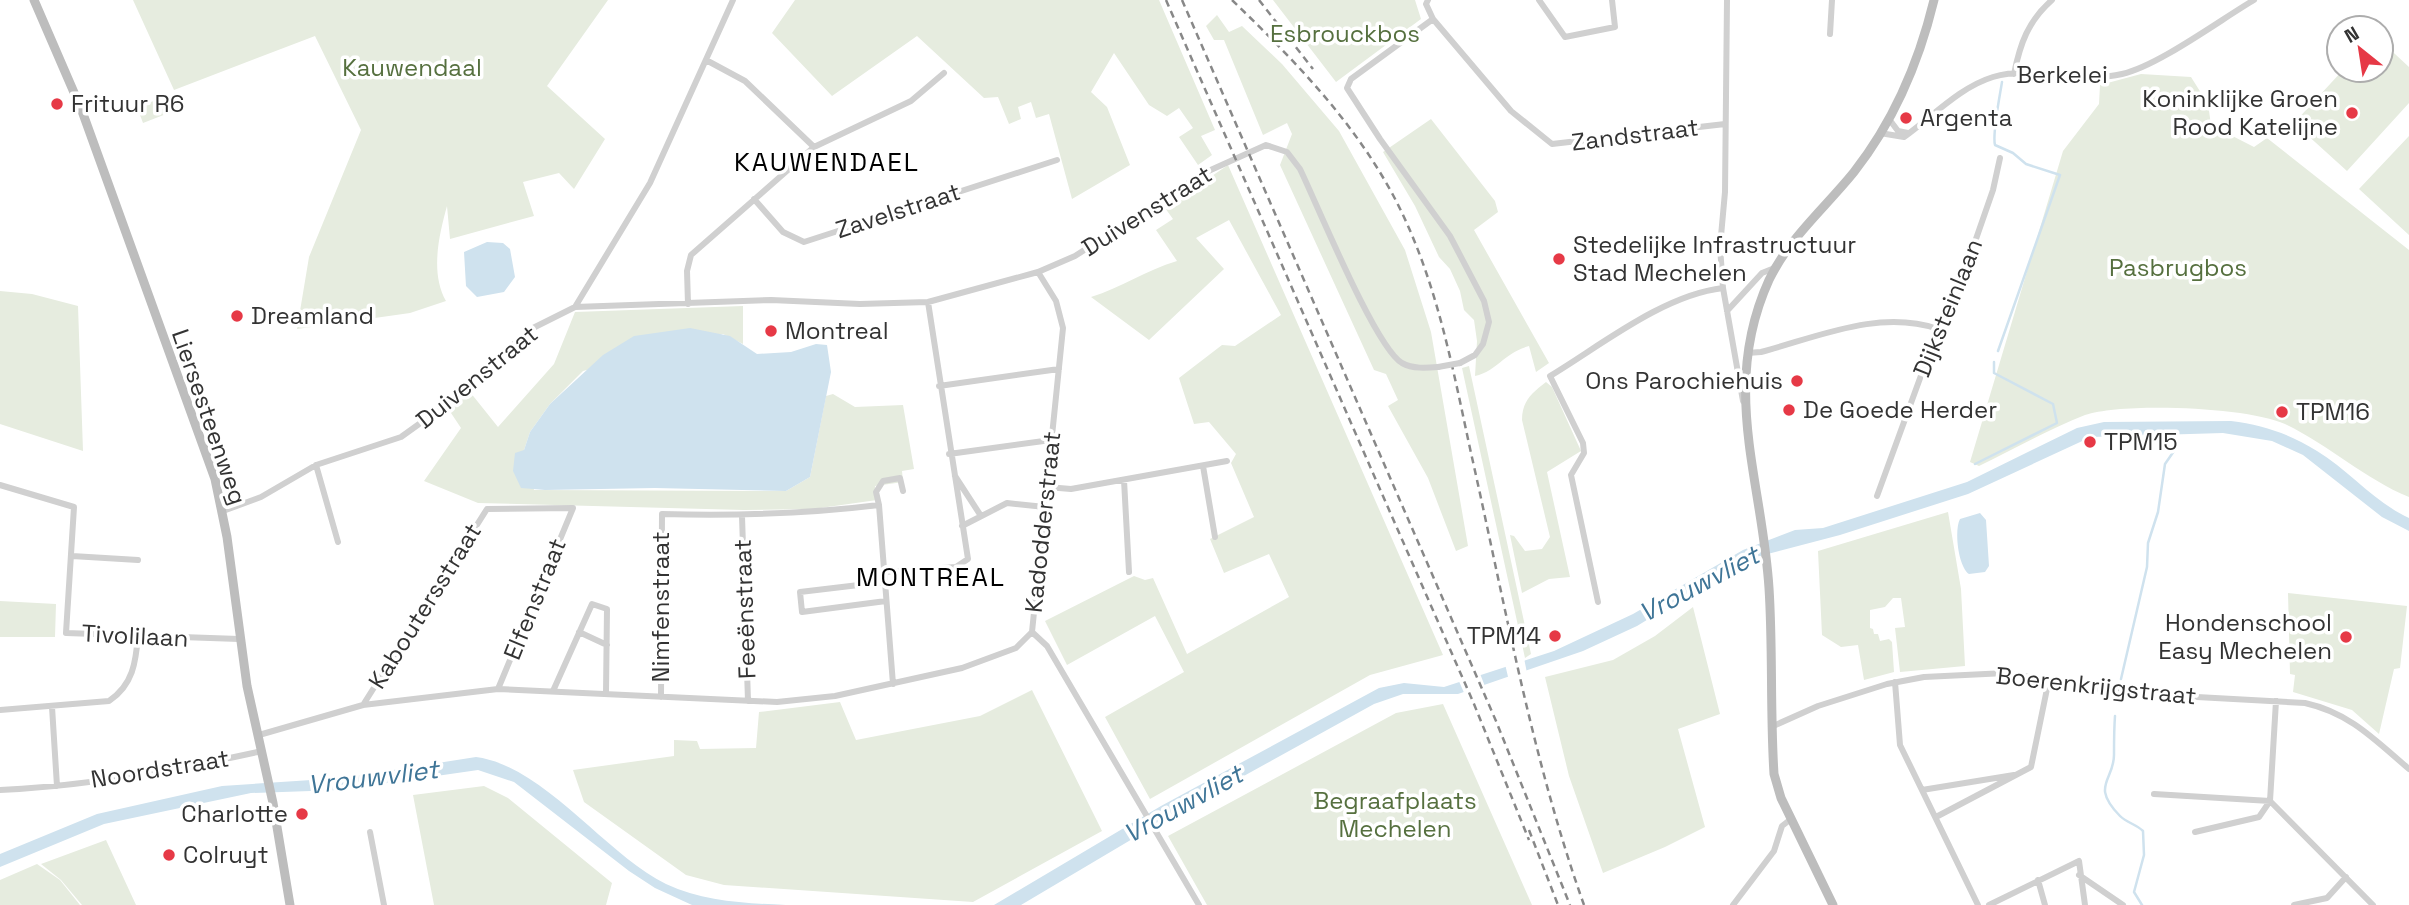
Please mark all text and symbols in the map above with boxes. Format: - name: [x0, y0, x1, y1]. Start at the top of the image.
- north arrow: [2325, 14, 2395, 84]
- park label: Esbrouckbos: [1270, 18, 1420, 49]
- text: N: [2340, 21, 2364, 49]
- park label: Kauwendaal: [342, 52, 482, 83]
- street label: Berkelei: [2016, 59, 2108, 90]
- place label: Koninklijke Groen Rood Katelijne: [2142, 83, 2338, 142]
- place label: Frituur R6: [71, 88, 184, 119]
- marker: Frituur R6: [49, 96, 65, 112]
- place label: Argenta: [1920, 102, 2013, 133]
- marker: Koninklijke Groen Rood Katelijne: [2344, 105, 2360, 121]
- marker: Argenta: [1898, 110, 1914, 126]
- street label: Zandstraat: [1570, 111, 1700, 158]
- district label: KAUWENDAEL: [734, 145, 920, 179]
- street label: Duivenstraat: [1076, 158, 1218, 263]
- street label: Zavelstraat: [831, 176, 964, 245]
- place label: Stedelijke Infrastructuur Stad Mechelen: [1573, 229, 1856, 288]
- street label: Dijksteinlaan: [1906, 234, 1989, 381]
- marker: Stedelijke Infrastructuur Stad Mechelen: [1551, 251, 1567, 267]
- park label: Pasbrugbos: [2109, 252, 2247, 283]
- place label: Dreamland: [251, 300, 374, 331]
- marker: Dreamland: [229, 308, 245, 324]
- place label: Montreal: [785, 315, 889, 346]
- street label: Duivenstraat: [410, 318, 544, 435]
- marker: Montreal: [763, 323, 779, 339]
- street label: Liersesteenweg: [165, 325, 254, 509]
- place label: Ons Parochiehuis: [1585, 365, 1783, 396]
- marker: Ons Parochiehuis: [1789, 373, 1805, 389]
- place label: De Goede Herder: [1803, 394, 1997, 425]
- place label: TPM16: [2296, 396, 2370, 427]
- marker: De Goede Herder: [1781, 402, 1797, 418]
- marker: TPM16: [2274, 404, 2290, 420]
- place label: TPM15: [2104, 426, 2178, 457]
- street label: Kadodderstraat: [1018, 430, 1067, 614]
- marker: TPM15: [2082, 434, 2098, 450]
- street label: Kaboutersstraat: [361, 517, 488, 694]
- street label: Nimfenstraat: [645, 531, 676, 683]
- street label: Elfenstraat: [496, 534, 573, 664]
- water label: Vrouwvliet: [1633, 537, 1767, 630]
- street label: Feeënstraat: [727, 538, 762, 680]
- district label: MONTREAL: [856, 560, 1006, 594]
- place label: Hondenschool Easy Mechelen: [2158, 607, 2332, 666]
- street label: Tivolilaan: [81, 617, 189, 654]
- place label: TPM14: [1467, 620, 1541, 651]
- marker: TPM14: [1547, 628, 1563, 644]
- marker: Hondenschool Easy Mechelen: [2338, 629, 2354, 645]
- street label: Boerenkrijgstraat: [1994, 660, 2198, 711]
- street label: Noordstraat: [89, 742, 231, 795]
- water label: Vrouwvliet: [306, 752, 442, 802]
- water label: Vrouwvliet: [1117, 756, 1251, 851]
- park label: Begraafplaats Mechelen: [1313, 785, 1477, 844]
- place label: Charlotte: [181, 798, 288, 829]
- marker: Charlotte: [294, 806, 310, 822]
- place label: Colruyt: [183, 839, 269, 870]
- marker: Colruyt: [161, 847, 177, 863]

